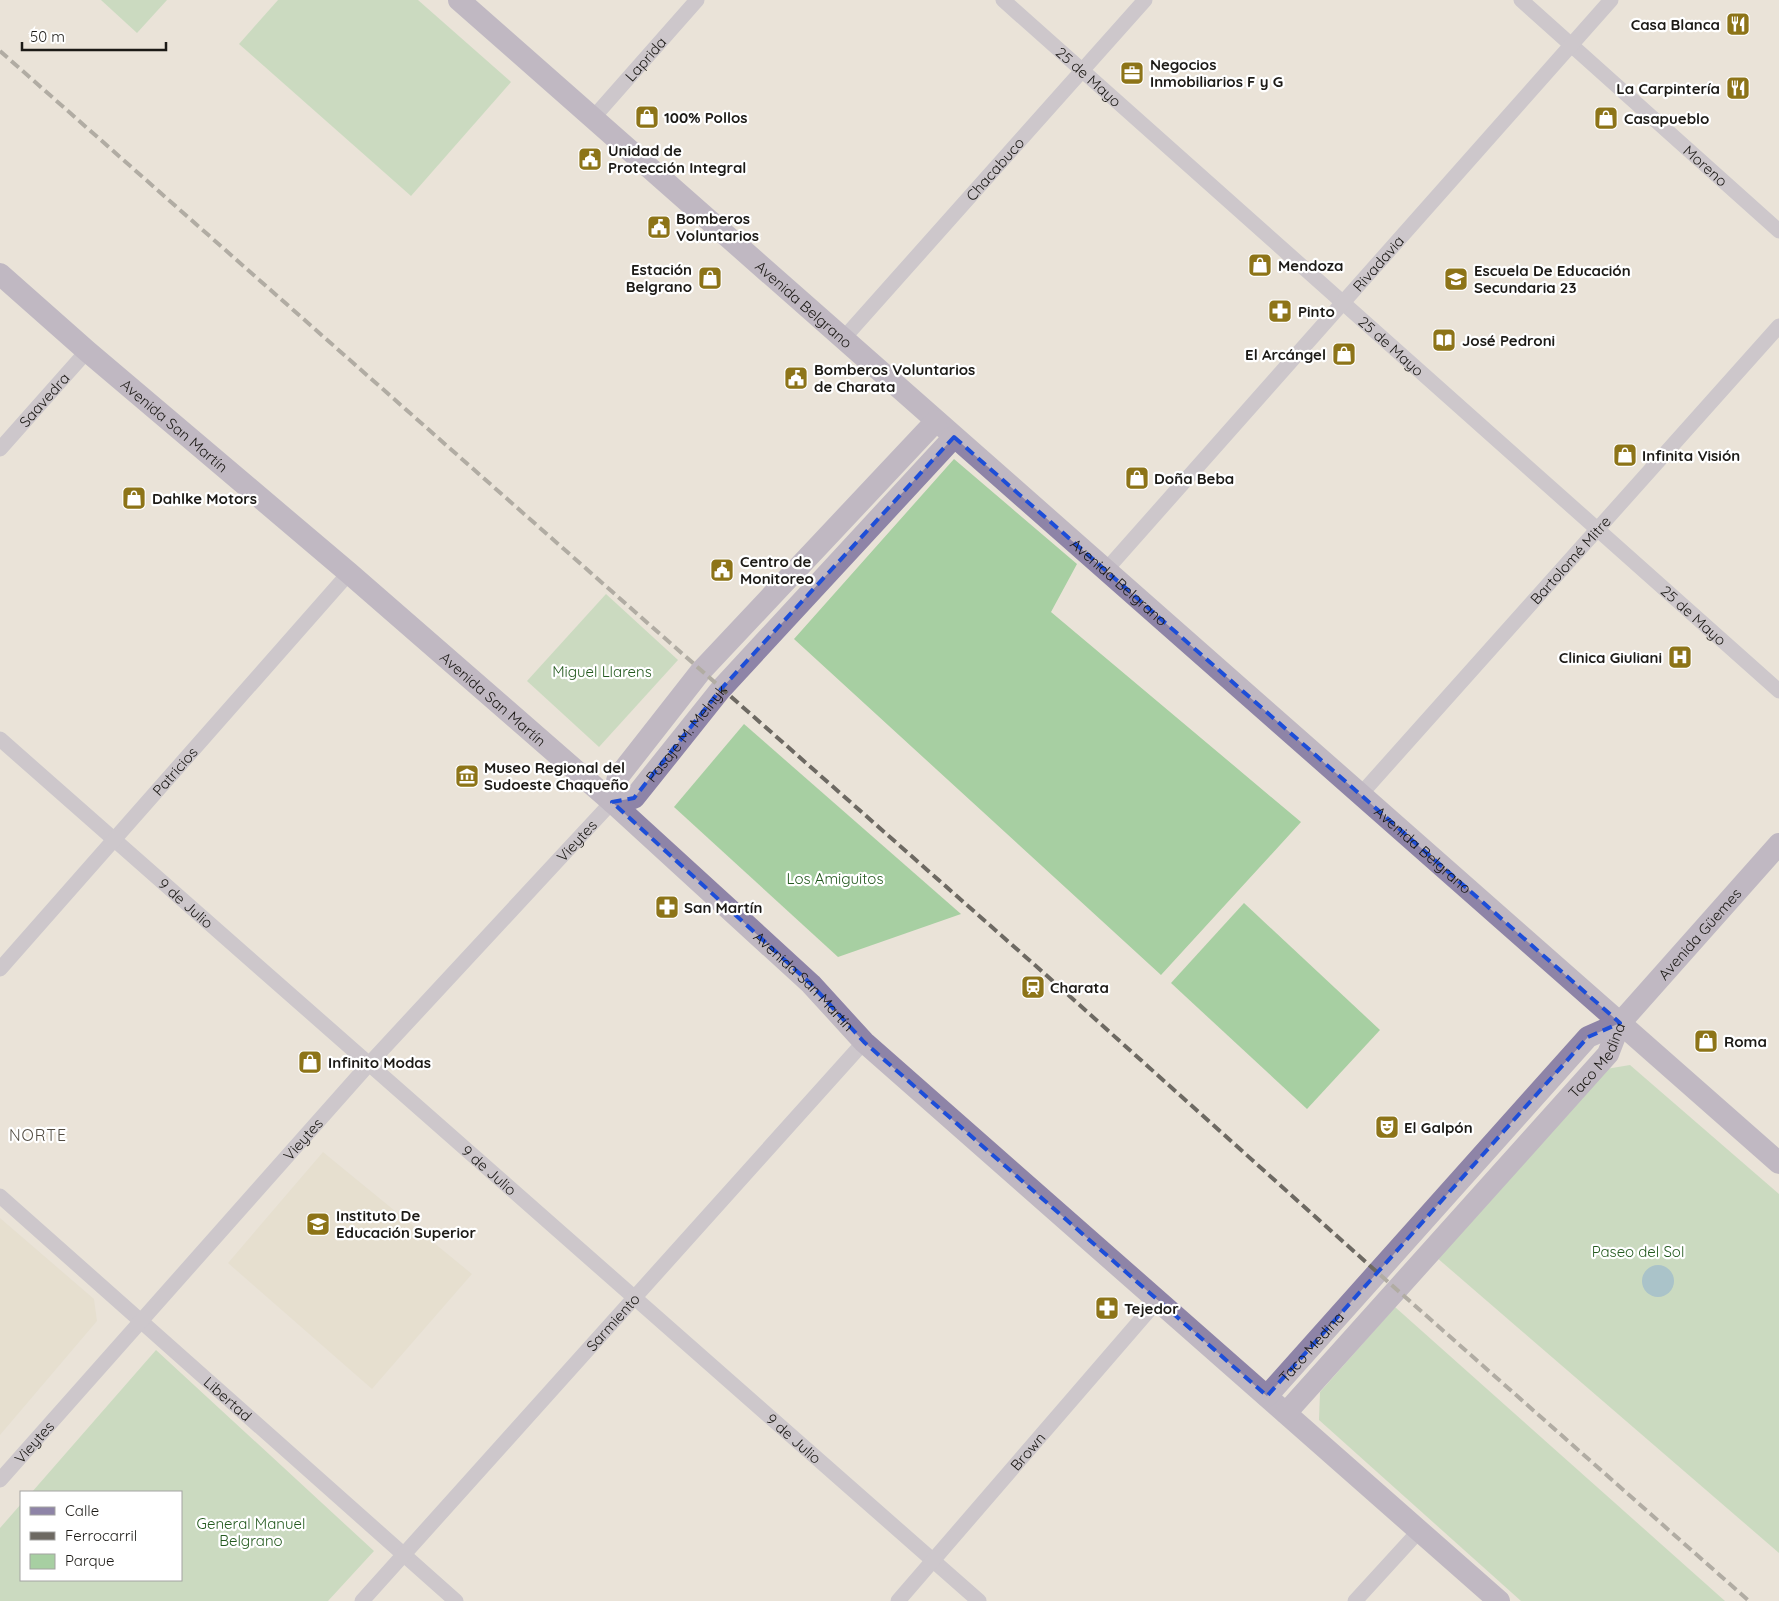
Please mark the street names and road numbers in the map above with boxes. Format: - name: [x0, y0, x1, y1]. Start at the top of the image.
- street label: Laprida: [620, 32, 670, 85]
- street label: 25 de Mayo: [1052, 42, 1126, 111]
- street label: Chacabuco: [961, 133, 1028, 204]
- street label: Moreno: [1680, 141, 1732, 190]
- street label: Rivadavia: [1348, 231, 1408, 295]
- street label: Avenida Belgrano: [752, 256, 857, 352]
- street label: 25 de Mayo: [1355, 312, 1428, 380]
- street label: Saavedra: [15, 368, 73, 431]
- street label: Avenida San Martín: [117, 375, 232, 476]
- street label: Bartolomé Mitre: [1526, 512, 1615, 608]
- street label: Avenida Belgrano: [1067, 534, 1172, 630]
- street label: 25 de Mayo: [1657, 581, 1730, 649]
- street label: Avenida San Martín: [436, 647, 550, 750]
- street label: Pasaje M. Melnyk: [641, 680, 731, 786]
- street label: Patricios: [148, 742, 201, 799]
- street label: Avenida Belgrano: [1371, 802, 1476, 897]
- street label: Vieytes: [552, 815, 601, 865]
- street label: 9 de Julio: [155, 874, 218, 932]
- street label: Avenida Güemes: [1654, 884, 1745, 984]
- street label: Avenida San Martín: [750, 927, 859, 1035]
- street label: Taco Medina: [1564, 1020, 1629, 1102]
- street label: Vieytes: [279, 1114, 327, 1164]
- street label: 9 de Julio: [458, 1141, 521, 1199]
- street label: Sarmiento: [582, 1289, 643, 1355]
- street label: Taco Medina: [1274, 1307, 1348, 1386]
- street label: Libertad: [200, 1372, 256, 1425]
- street label: 9 de Julio: [763, 1409, 826, 1467]
- street label: Vieytes: [10, 1417, 58, 1467]
- street label: Brown: [1006, 1428, 1049, 1474]

